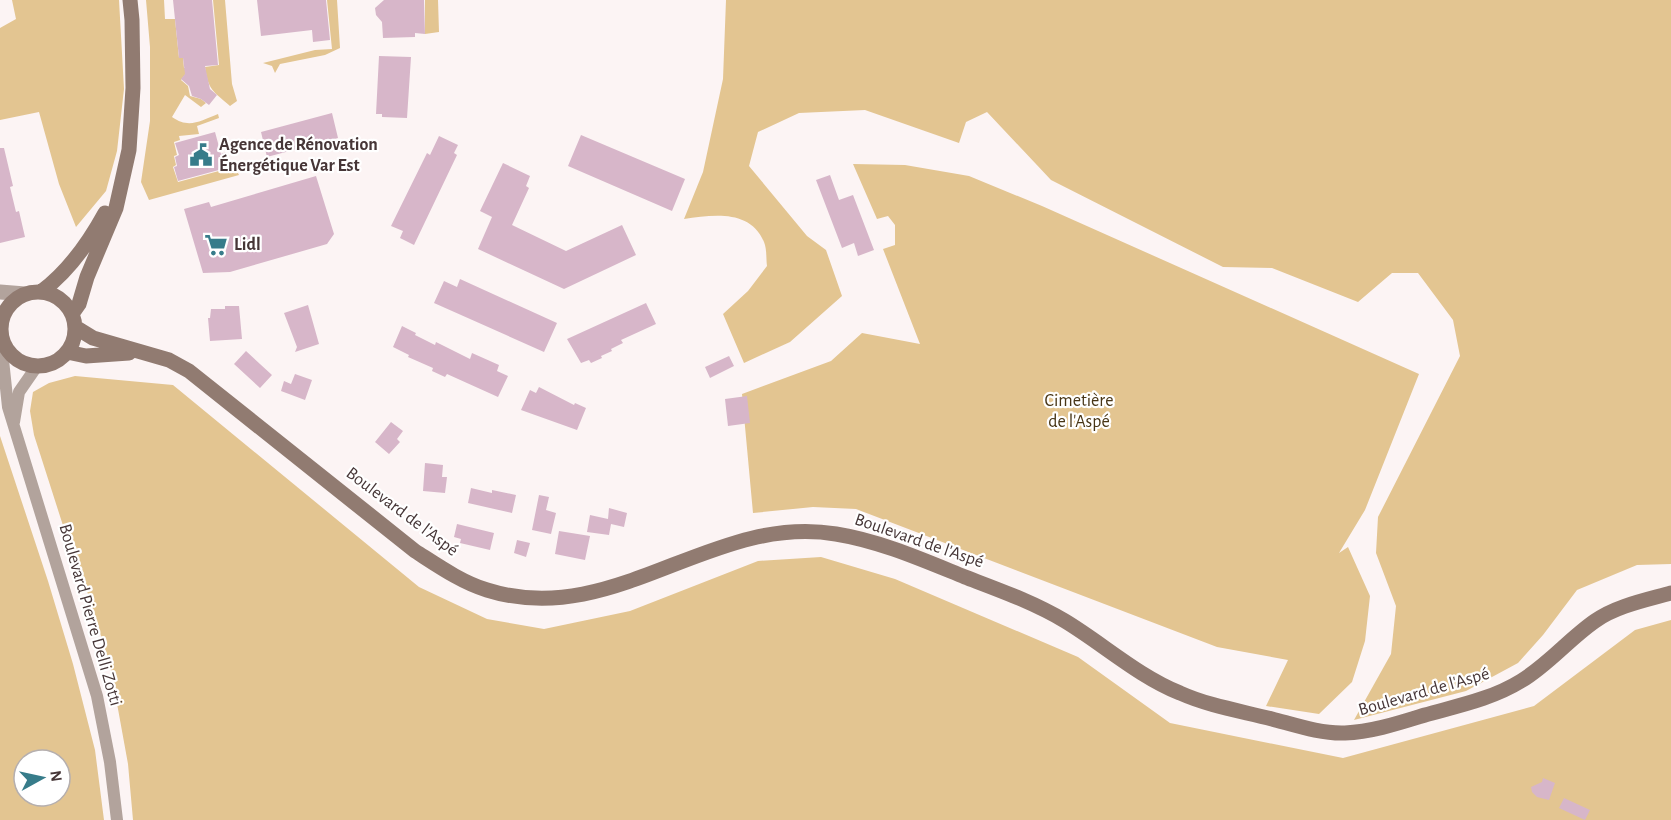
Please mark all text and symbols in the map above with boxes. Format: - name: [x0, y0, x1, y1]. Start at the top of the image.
- place label: Agence de Rénovation Énergétique Var Est: [219, 136, 378, 175]
- public building icon: Agence de Rénovation Énergétique Var Est: [188, 142, 214, 168]
- supermarket icon: Lidl: [203, 232, 229, 258]
- place label: Lidl: [234, 236, 261, 254]
- park label: Cimetière de l'Aspé: [1045, 392, 1113, 431]
- street label: Boulevard de l'Aspé: [343, 464, 461, 560]
- street label: Boulevard de l'Aspé: [852, 510, 986, 572]
- street label: Boulevard Pierre Delli Zotti: [55, 522, 125, 708]
- street label: Boulevard de l'Aspé: [1356, 665, 1492, 719]
- north arrow: [12, 748, 72, 808]
- text: N: [47, 769, 65, 783]

